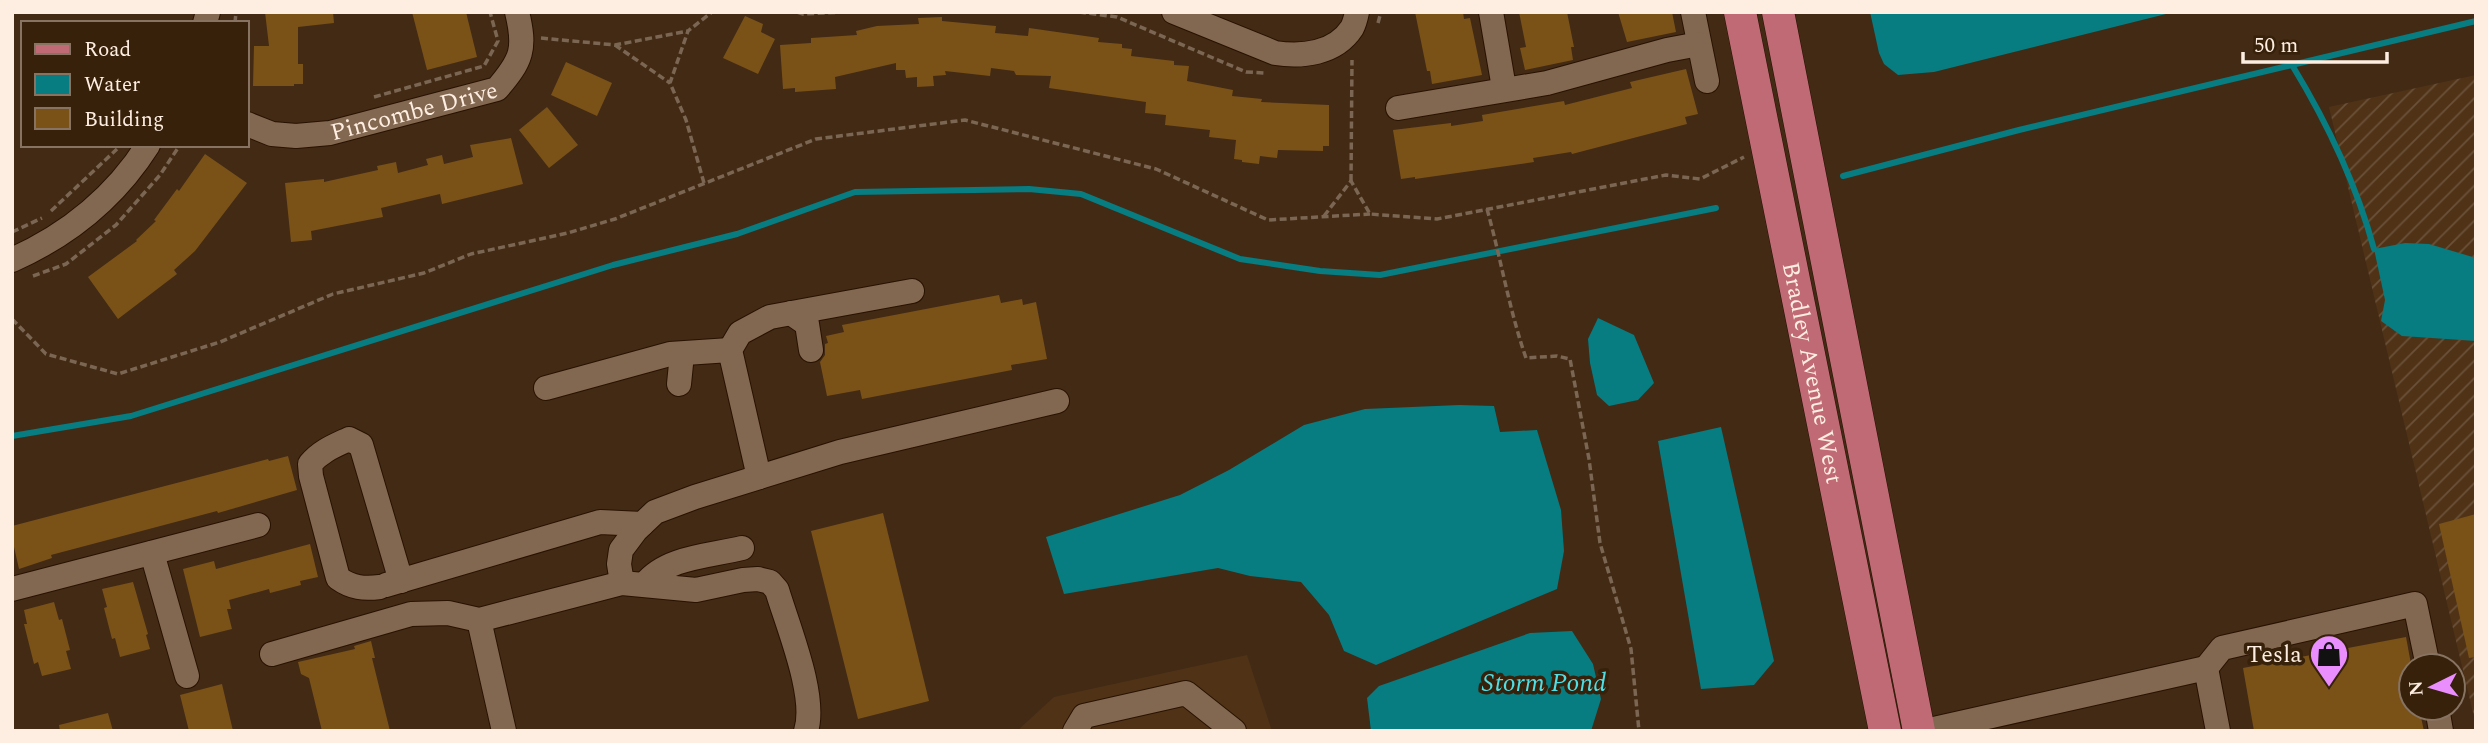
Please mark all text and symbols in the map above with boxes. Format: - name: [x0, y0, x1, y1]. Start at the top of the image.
- legend: [21, 21, 248, 147]
- scale bar: [2243, 21, 2386, 65]
- text: 50 m: [2254, 30, 2298, 62]
- text: Road: [84, 34, 131, 66]
- text: Water: [84, 69, 140, 101]
- street label: Pincombe Drive: [327, 73, 502, 151]
- text: Building: [84, 104, 164, 136]
- street label: Bradley Avenue West: [1772, 259, 1852, 487]
- shop icon: Tesla: [2308, 633, 2350, 688]
- place label: Tesla: [2246, 637, 2302, 673]
- north arrow: [2397, 652, 2467, 722]
- water label: Storm Pond: [1482, 663, 1606, 703]
- text: N: [2401, 679, 2432, 697]

